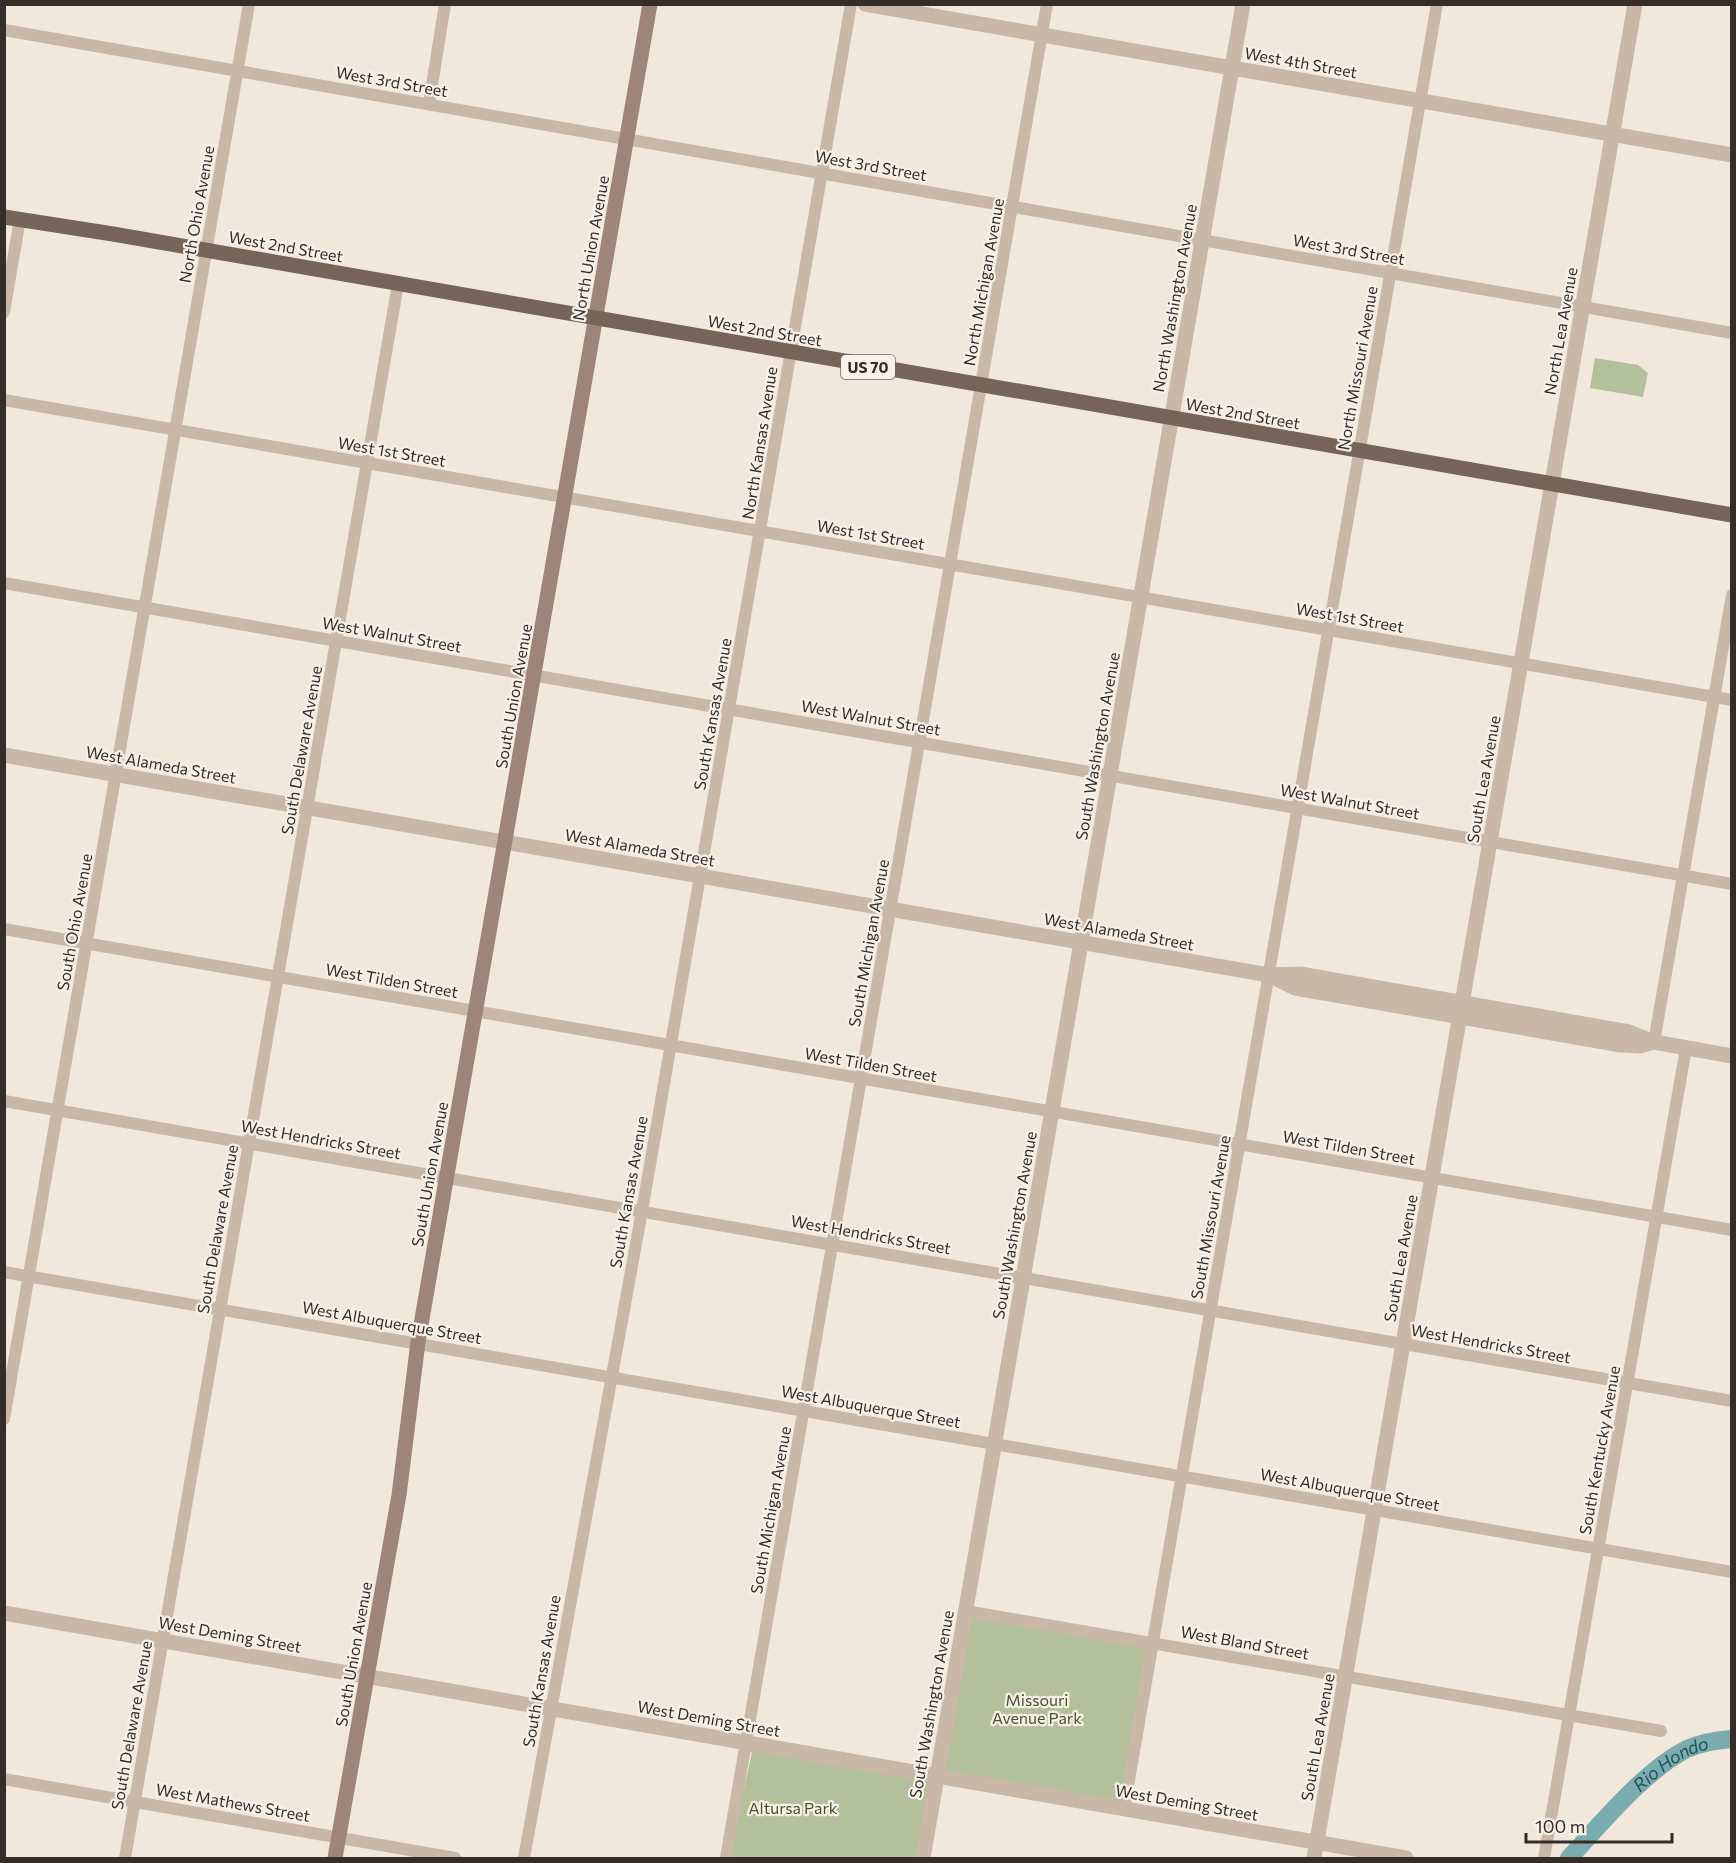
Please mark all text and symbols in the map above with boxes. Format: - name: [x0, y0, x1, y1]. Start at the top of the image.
- street label: West 4th Street: [1243, 43, 1359, 81]
- street label: West 3rd Street: [335, 62, 450, 100]
- street label: North Ohio Avenue: [175, 144, 217, 284]
- street label: West 3rd Street: [814, 146, 929, 184]
- street label: North Union Avenue: [568, 174, 612, 322]
- street label: North Michigan Avenue: [959, 197, 1007, 367]
- street label: North Washington Avenue: [1148, 202, 1200, 394]
- street label: West 2nd Street: [227, 227, 345, 266]
- street label: West 3rd Street: [1292, 230, 1407, 268]
- street label: North Lea Avenue: [1539, 266, 1581, 396]
- street label: North Missouri Avenue: [1333, 285, 1381, 451]
- street label: West 2nd Street: [706, 311, 824, 350]
- road number: US 70: [841, 355, 895, 379]
- street label: North Kansas Avenue: [738, 365, 780, 521]
- street label: West 2nd Street: [1184, 394, 1302, 433]
- street label: West 1st Street: [336, 432, 448, 470]
- street label: West 1st Street: [815, 515, 927, 553]
- street label: West 1st Street: [1294, 598, 1406, 636]
- street label: West Walnut Street: [321, 612, 464, 656]
- street label: South Union Avenue: [491, 622, 535, 770]
- street label: South Kansas Avenue: [689, 636, 735, 792]
- street label: South Washington Avenue: [1071, 651, 1123, 841]
- street label: South Delaware Avenue: [277, 664, 325, 836]
- street label: West Walnut Street: [800, 695, 943, 739]
- street label: South Lea Avenue: [1462, 714, 1504, 844]
- street label: West Alameda Street: [84, 741, 238, 787]
- street label: West Walnut Street: [1279, 779, 1422, 823]
- street label: West Alameda Street: [563, 824, 717, 870]
- street label: South Ohio Avenue: [53, 852, 95, 992]
- street label: South Michigan Avenue: [844, 858, 892, 1028]
- street label: West Alameda Street: [1042, 908, 1196, 954]
- street label: West Tilden Street: [324, 959, 460, 1001]
- street label: West Tilden Street: [803, 1043, 939, 1085]
- street label: South Union Avenue: [407, 1100, 451, 1248]
- street label: South Kansas Avenue: [605, 1114, 651, 1270]
- street label: West Hendricks Street: [240, 1116, 403, 1162]
- street label: West Tilden Street: [1281, 1126, 1417, 1168]
- street label: South Washington Avenue: [988, 1130, 1040, 1320]
- street label: South Missouri Avenue: [1186, 1134, 1234, 1300]
- street label: South Delaware Avenue: [193, 1143, 241, 1315]
- street label: South Lea Avenue: [1379, 1193, 1421, 1323]
- street label: West Hendricks Street: [790, 1211, 953, 1257]
- street label: West Albuquerque Street: [301, 1297, 484, 1347]
- street label: West Hendricks Street: [1410, 1320, 1573, 1366]
- street label: South Kentucky Avenue: [1575, 1364, 1623, 1536]
- street label: West Albuquerque Street: [780, 1381, 963, 1431]
- street label: South Michigan Avenue: [746, 1425, 794, 1595]
- street label: West Albuquerque Street: [1259, 1464, 1442, 1514]
- street label: South Union Avenue: [331, 1580, 375, 1728]
- street label: South Kansas Avenue: [518, 1593, 564, 1749]
- street label: South Washington Avenue: [905, 1609, 957, 1799]
- street label: West Deming Street: [157, 1612, 303, 1656]
- street label: West Bland Street: [1179, 1621, 1311, 1663]
- street label: South Delaware Avenue: [107, 1639, 155, 1811]
- street label: South Lea Avenue: [1296, 1672, 1338, 1802]
- park label: Missouri Avenue Park: [992, 1690, 1082, 1727]
- street label: West Deming Street: [636, 1696, 782, 1740]
- water label: Rio Hondo: [1628, 1732, 1711, 1796]
- street label: West Mathews Street: [154, 1779, 312, 1825]
- street label: West Deming Street: [1114, 1780, 1260, 1824]
- park label: Altursa Park: [749, 1798, 838, 1817]
- scale bar: [1526, 1806, 1672, 1844]
- text: 100 m: [1535, 1815, 1585, 1837]

